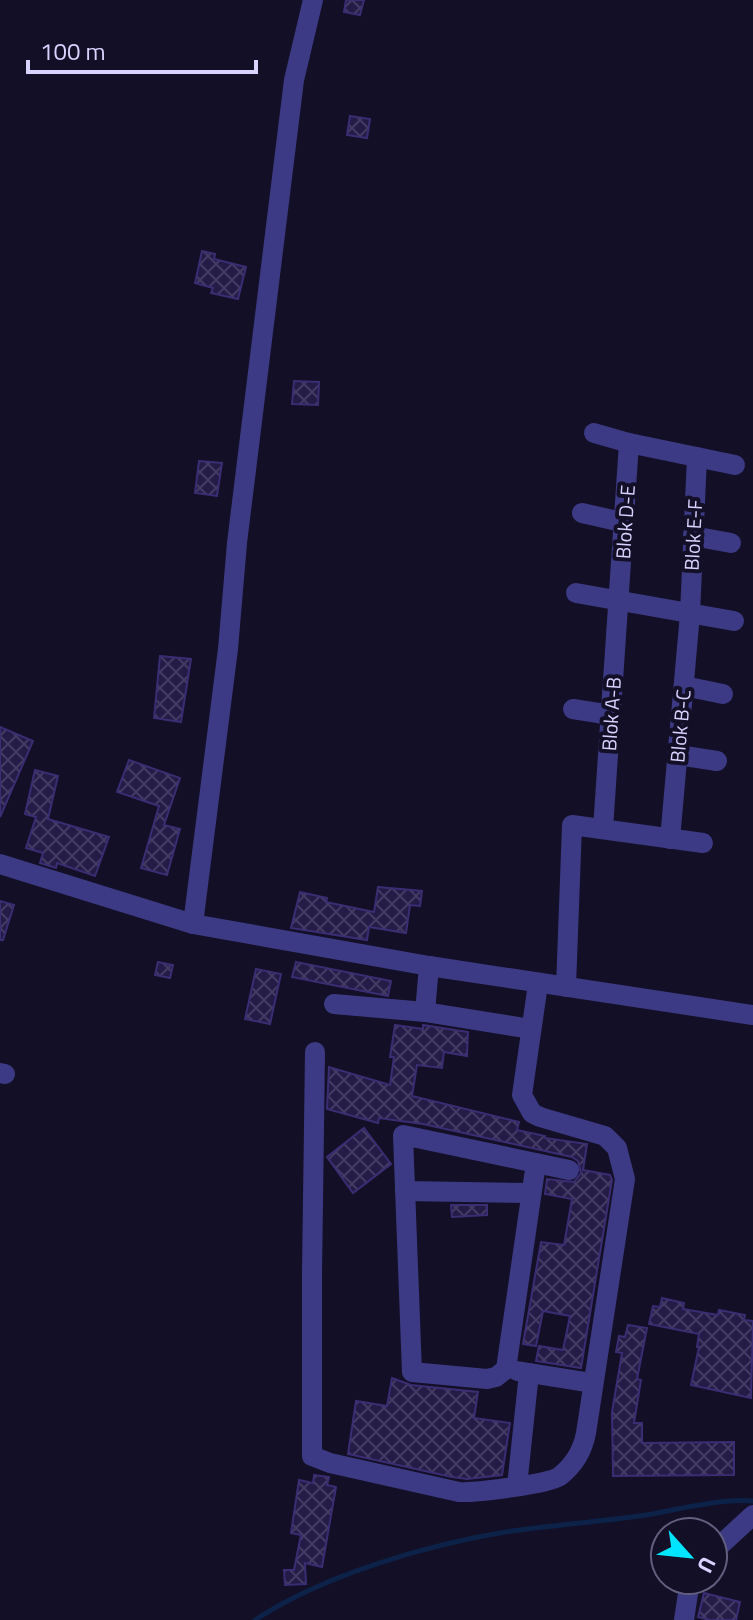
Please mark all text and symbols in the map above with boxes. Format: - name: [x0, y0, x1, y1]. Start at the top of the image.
- scale bar: [28, 24, 256, 74]
- text: 100 m: [40, 33, 106, 69]
- street label: Blok D-E: [607, 484, 643, 560]
- street label: Blok E-F: [676, 499, 710, 571]
- street label: Blok A-B: [593, 676, 629, 752]
- street label: Blok B-C: [661, 688, 699, 764]
- north arrow: [649, 1516, 729, 1596]
- text: U: [688, 1551, 725, 1579]

